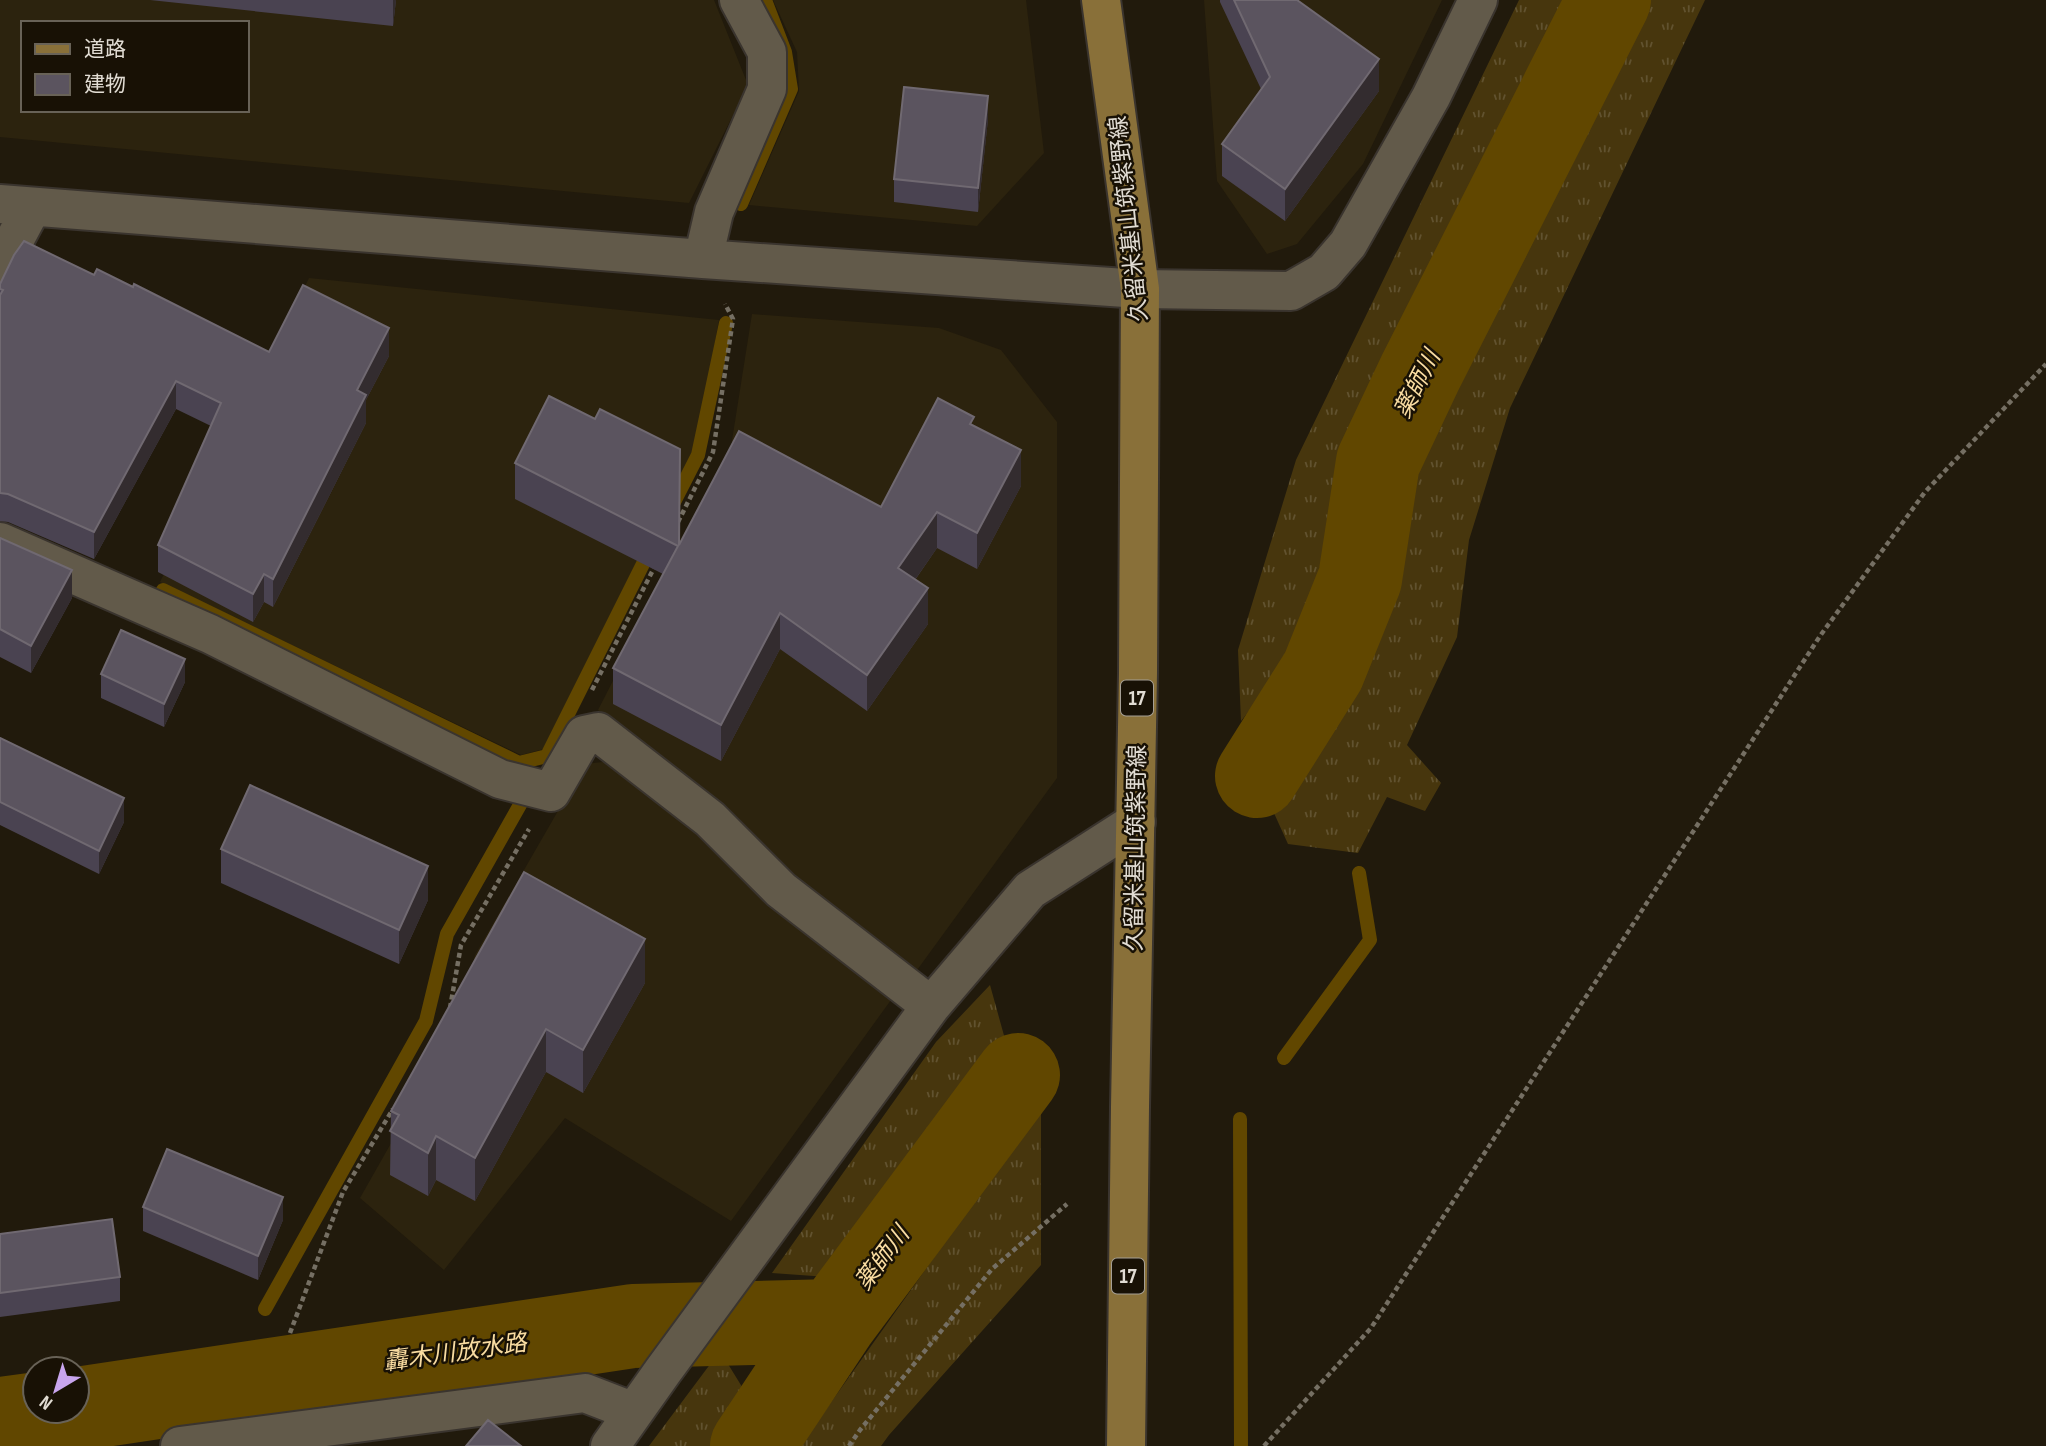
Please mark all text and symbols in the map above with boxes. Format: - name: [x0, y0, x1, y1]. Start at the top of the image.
- legend: [21, 21, 248, 112]
- text: 道路: [84, 37, 126, 62]
- text: 建物: [84, 72, 126, 97]
- street label: 久留米基山筑紫野線: [1104, 114, 1154, 323]
- water label: 薬師川: [1388, 343, 1448, 423]
- road number: 17: [1121, 680, 1153, 716]
- street label: 久留米基山筑紫野線: [1120, 744, 1152, 952]
- water label: 薬師川: [849, 1218, 917, 1296]
- road number: 17: [1112, 1258, 1144, 1294]
- water label: 轟木川放水路: [382, 1328, 530, 1377]
- north arrow: [21, 1355, 91, 1425]
- text: N: [35, 1390, 58, 1414]

